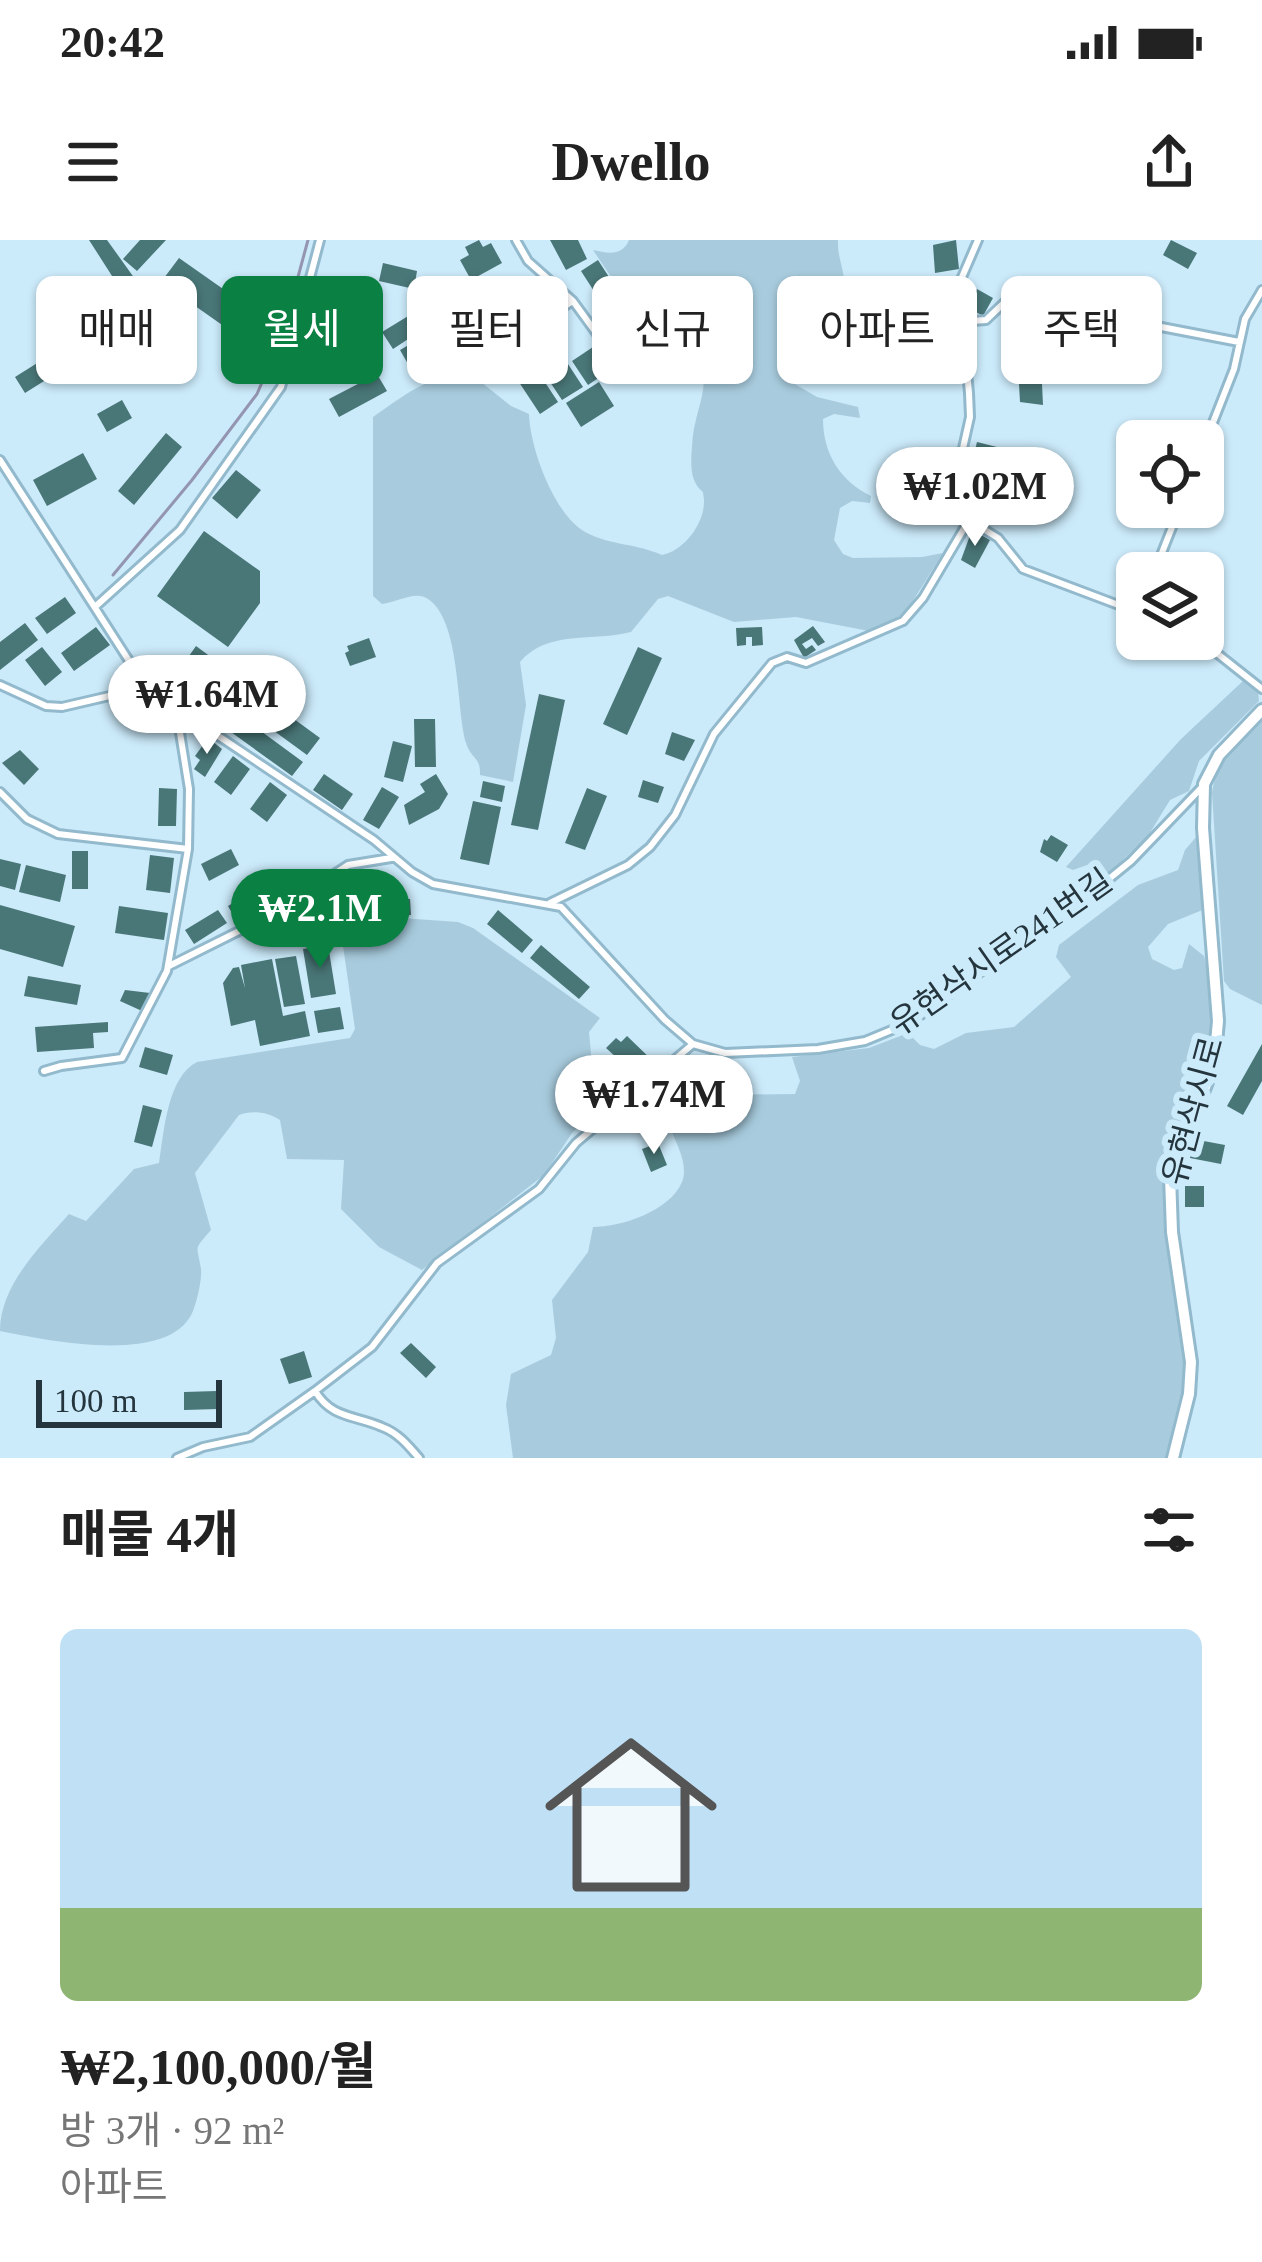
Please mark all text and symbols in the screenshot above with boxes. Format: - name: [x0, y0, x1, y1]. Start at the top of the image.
- text: 20:42: [60, 17, 165, 67]
- icon: menu: [60, 129, 126, 195]
- icon: share: [1136, 129, 1202, 195]
- text: Dwello: [552, 132, 710, 192]
- chip: 매매: [36, 276, 197, 384]
- chip: 월세: [221, 276, 383, 384]
- chip: 필터: [407, 276, 568, 384]
- chip: 신규: [592, 276, 753, 384]
- chip: 아파트: [777, 276, 977, 384]
- chip: 주택: [1001, 276, 1162, 384]
- map controls: [1116, 420, 1224, 660]
- button: locate: [1116, 420, 1224, 528]
- pin: ₩1.02M: [877, 447, 1073, 549]
- text: ₩1.02M: [903, 464, 1047, 507]
- button: layers: [1116, 552, 1224, 660]
- pin: ₩1.64M: [109, 655, 305, 757]
- text: ₩1.64M: [135, 672, 279, 715]
- street label: 유현삭시로241번길: [883, 862, 1119, 1042]
- pin: ₩2.1M: [236, 869, 404, 971]
- text: ₩2.1M: [258, 886, 382, 929]
- street label: 유현삭시로: [1156, 1033, 1230, 1189]
- pin: ₩1.74M: [556, 1055, 752, 1157]
- text: ₩1.74M: [582, 1072, 726, 1115]
- scale bar: [36, 1374, 222, 1427]
- text: 100 m: [54, 1383, 137, 1419]
- icon: filters: [1136, 1497, 1202, 1563]
- text: 매물 4개: [60, 1507, 239, 1563]
- icon: home: [523, 1707, 739, 1923]
- text: ₩2,100,000/월: [60, 2039, 376, 2095]
- text: 방 3개 · 92 m²: [60, 2109, 284, 2152]
- text: 아파트: [60, 2165, 168, 2208]

